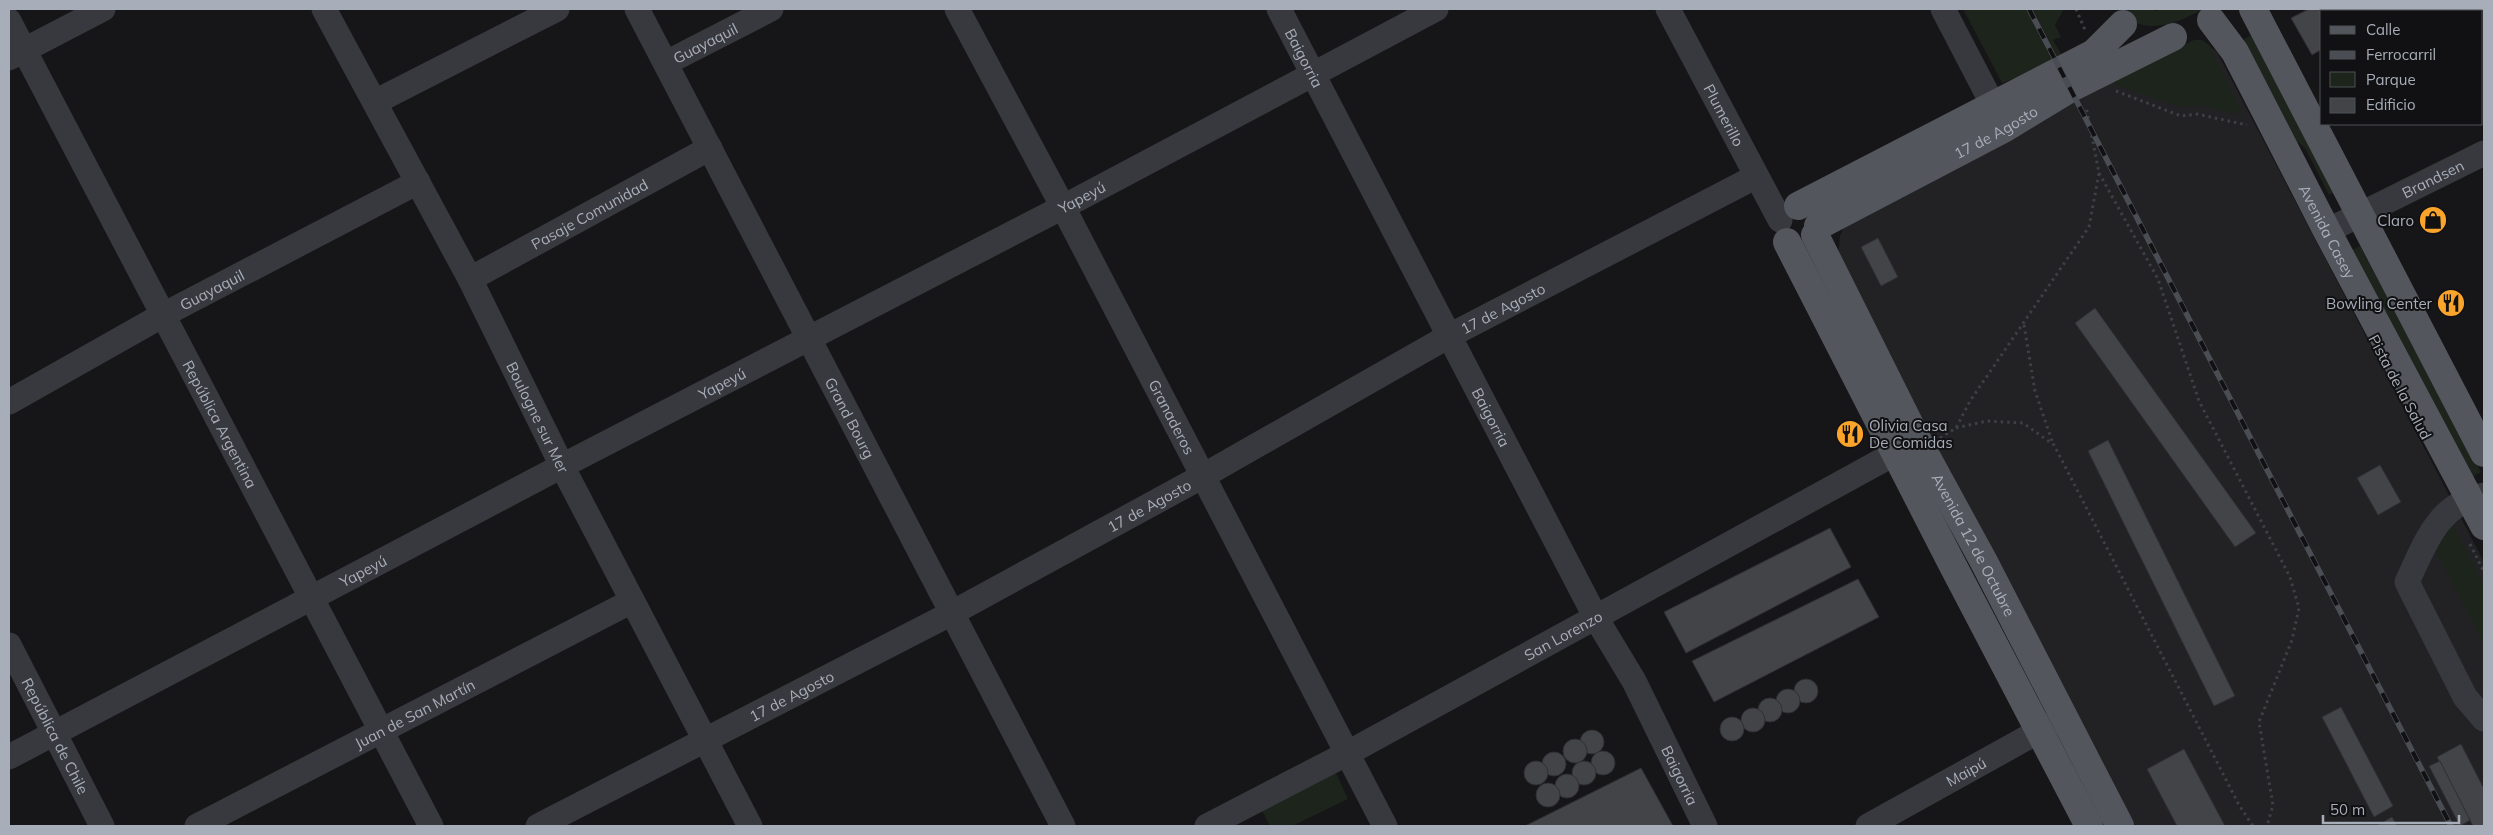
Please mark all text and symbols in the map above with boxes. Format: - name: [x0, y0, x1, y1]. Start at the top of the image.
- legend: [2320, 10, 2483, 125]
- street label: Guayaquil: [670, 18, 741, 67]
- text: Calle: [2366, 20, 2400, 39]
- street label: Baigorria: [1281, 25, 1328, 91]
- text: Ferrocarril: [2366, 45, 2436, 64]
- text: Parque: [2366, 70, 2416, 89]
- street label: Plumerillo: [1700, 80, 1749, 150]
- text: Edificio: [2366, 95, 2416, 114]
- street label: 17 de Agosto: [1951, 101, 2041, 163]
- street label: Brandsen: [2399, 155, 2467, 202]
- street label: Pasaje Comunidad: [528, 174, 651, 253]
- street label: Yapeyú: [1054, 177, 1109, 218]
- street label: Avenida Casey: [2295, 181, 2360, 282]
- shop icon: Claro: [2418, 205, 2448, 235]
- place label: Claro: [2377, 211, 2414, 230]
- street label: Guayaquil: [176, 265, 247, 314]
- street label: 17 de Agosto: [1457, 278, 1548, 338]
- restaurant icon: Bowling Center: [2436, 288, 2466, 318]
- place label: Bowling Center: [2326, 294, 2433, 313]
- street label: Pista de la Salud: [2364, 331, 2436, 443]
- street label: República Argentina: [179, 357, 262, 491]
- street label: Boulogne sur Mer: [503, 359, 574, 477]
- street label: Yapeyú: [694, 363, 749, 404]
- street label: Grand Bourg: [821, 374, 879, 462]
- street label: Granaderos: [1145, 376, 1199, 457]
- street label: Baigorria: [1468, 384, 1515, 450]
- place label: Olivia Casa De Comidas: [1869, 416, 1953, 452]
- restaurant icon: Olivia Casa De Comidas: [1835, 419, 1865, 449]
- street label: Avenida 12 de Octubre: [1928, 470, 2020, 619]
- street label: 17 de Agosto: [1104, 475, 1194, 536]
- street label: Yapeyú: [335, 551, 390, 591]
- street label: San Lorenzo: [1521, 606, 1605, 664]
- street label: 17 de Agosto: [746, 666, 837, 725]
- street label: República de Chile: [18, 674, 93, 797]
- street label: Juan de San Martín: [351, 674, 478, 752]
- street label: Baigorria: [1658, 742, 1703, 808]
- street label: Maipú: [1942, 753, 1989, 790]
- scale bar: [2323, 792, 2459, 824]
- text: 50 m: [2330, 800, 2365, 819]

